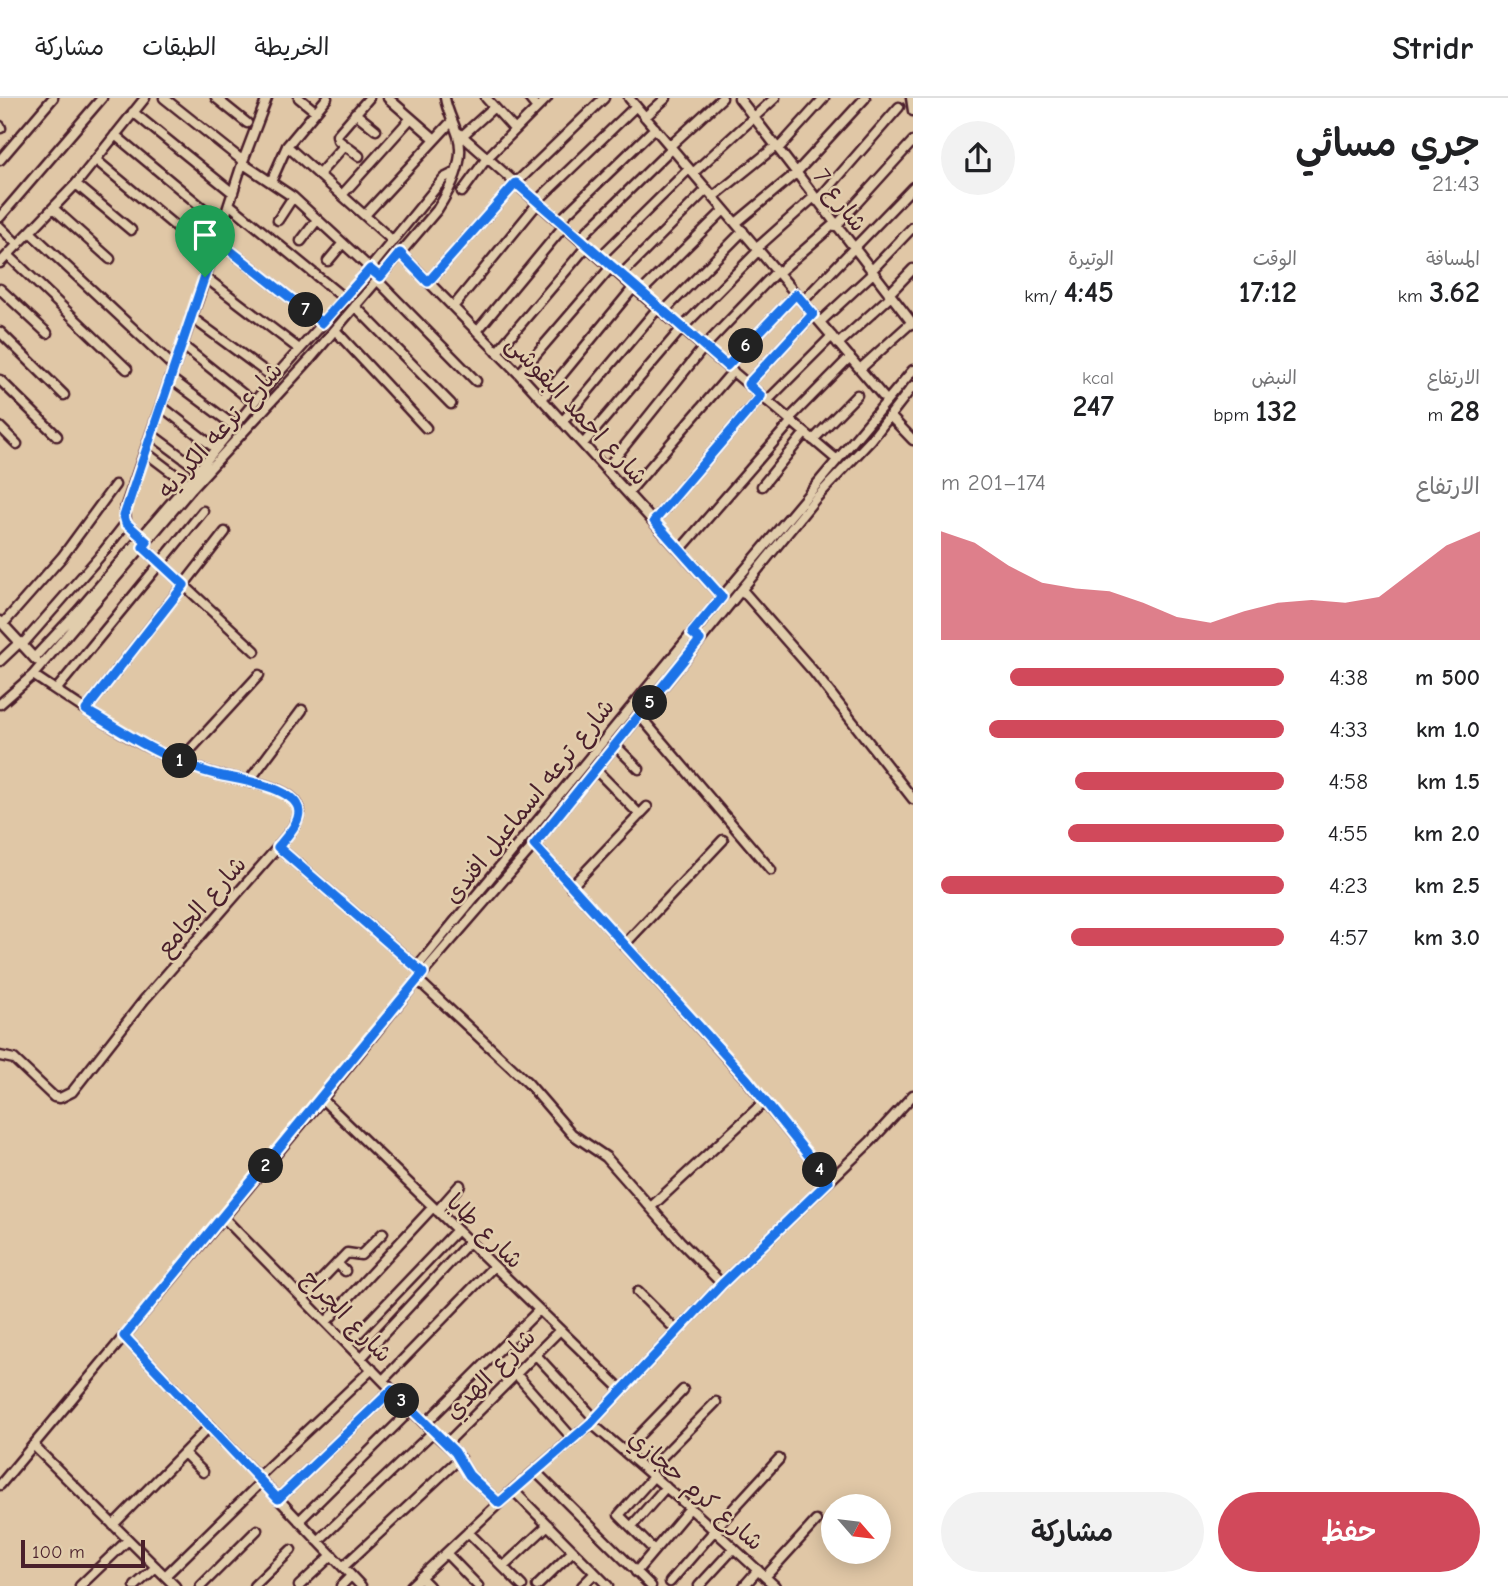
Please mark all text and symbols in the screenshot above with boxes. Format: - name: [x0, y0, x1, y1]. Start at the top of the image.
- text: Stridr: [1392, 29, 1473, 67]
- text: مشاركة: [35, 33, 104, 61]
- text: الطبقات: [142, 33, 217, 61]
- text: الخريطة: [255, 33, 329, 61]
- button: share: [941, 121, 1015, 195]
- text: جري مسائي: [1295, 122, 1480, 166]
- street label: شارع 7: [805, 163, 873, 239]
- text: 21:43: [1432, 170, 1480, 197]
- pin: [175, 205, 235, 277]
- icon: arrive: [186, 216, 224, 254]
- text: الوتيرة: [1068, 248, 1114, 270]
- text: الوقت: [1253, 248, 1297, 270]
- text: المسافة: [1426, 248, 1480, 270]
- text: 4:45: [1064, 275, 1114, 310]
- text: 17:12: [1239, 275, 1297, 310]
- text: 3.62: [1429, 275, 1480, 310]
- text: /km: [1024, 285, 1064, 307]
- text: km: [1398, 285, 1429, 307]
- pin: 7: [288, 292, 324, 328]
- text: 7: [301, 298, 310, 320]
- pin: 6: [728, 328, 764, 364]
- street label: شارع احمد البقوشى: [498, 329, 654, 493]
- text: 6: [741, 334, 750, 356]
- street label: شارع ترعه الكرديه: [152, 356, 291, 506]
- text: kcal: [1082, 367, 1114, 389]
- text: النبض: [1252, 367, 1297, 389]
- text: الارتفاع: [1427, 367, 1480, 389]
- text: 247: [1072, 389, 1114, 424]
- text: 132: [1255, 394, 1297, 429]
- text: 28: [1450, 394, 1480, 429]
- text: bpm: [1213, 404, 1255, 426]
- text: m: [1428, 404, 1450, 426]
- text: 174–201 m: [941, 469, 1046, 496]
- text: الارتفاع: [1416, 473, 1480, 500]
- text: 4:38: [1329, 664, 1368, 691]
- text: 500 m: [1415, 664, 1480, 691]
- pin: 5: [632, 686, 668, 720]
- text: 5: [644, 691, 655, 713]
- street label: شارع ترعه اسماعيل افندى: [438, 693, 622, 911]
- text: 4:33: [1329, 716, 1368, 743]
- text: 1.0 km: [1416, 716, 1480, 743]
- pin: 1: [162, 744, 198, 778]
- text: 1: [176, 749, 183, 771]
- text: 4:58: [1328, 768, 1368, 795]
- text: 1.5 km: [1417, 768, 1480, 795]
- text: 4:55: [1328, 820, 1368, 847]
- text: 2.0 km: [1414, 820, 1480, 847]
- street label: شارع الجامع: [150, 850, 254, 964]
- text: 4:23: [1329, 872, 1368, 899]
- text: 2.5 km: [1414, 872, 1480, 899]
- text: 4:57: [1329, 924, 1368, 951]
- text: 3.0 km: [1414, 924, 1480, 951]
- pin: 2: [248, 1148, 284, 1184]
- pin: 4: [802, 1152, 838, 1188]
- text: 2: [261, 1154, 270, 1176]
- text: 4: [815, 1158, 824, 1180]
- street label: شارع طابا: [439, 1188, 529, 1276]
- street label: شارع الجراج: [294, 1264, 398, 1370]
- street label: شارع الهدي: [439, 1323, 543, 1427]
- pin: 3: [384, 1384, 420, 1418]
- text: 3: [397, 1389, 406, 1411]
- street label: شارع كرم حجازي: [620, 1424, 769, 1560]
- button: مشاركة: [941, 1492, 1204, 1572]
- button: حفظ: [1218, 1492, 1480, 1572]
- north arrow: [821, 1494, 891, 1564]
- map controls: [821, 1494, 891, 1564]
- scale bar: [21, 1537, 145, 1569]
- text: 100 m: [32, 1541, 85, 1563]

